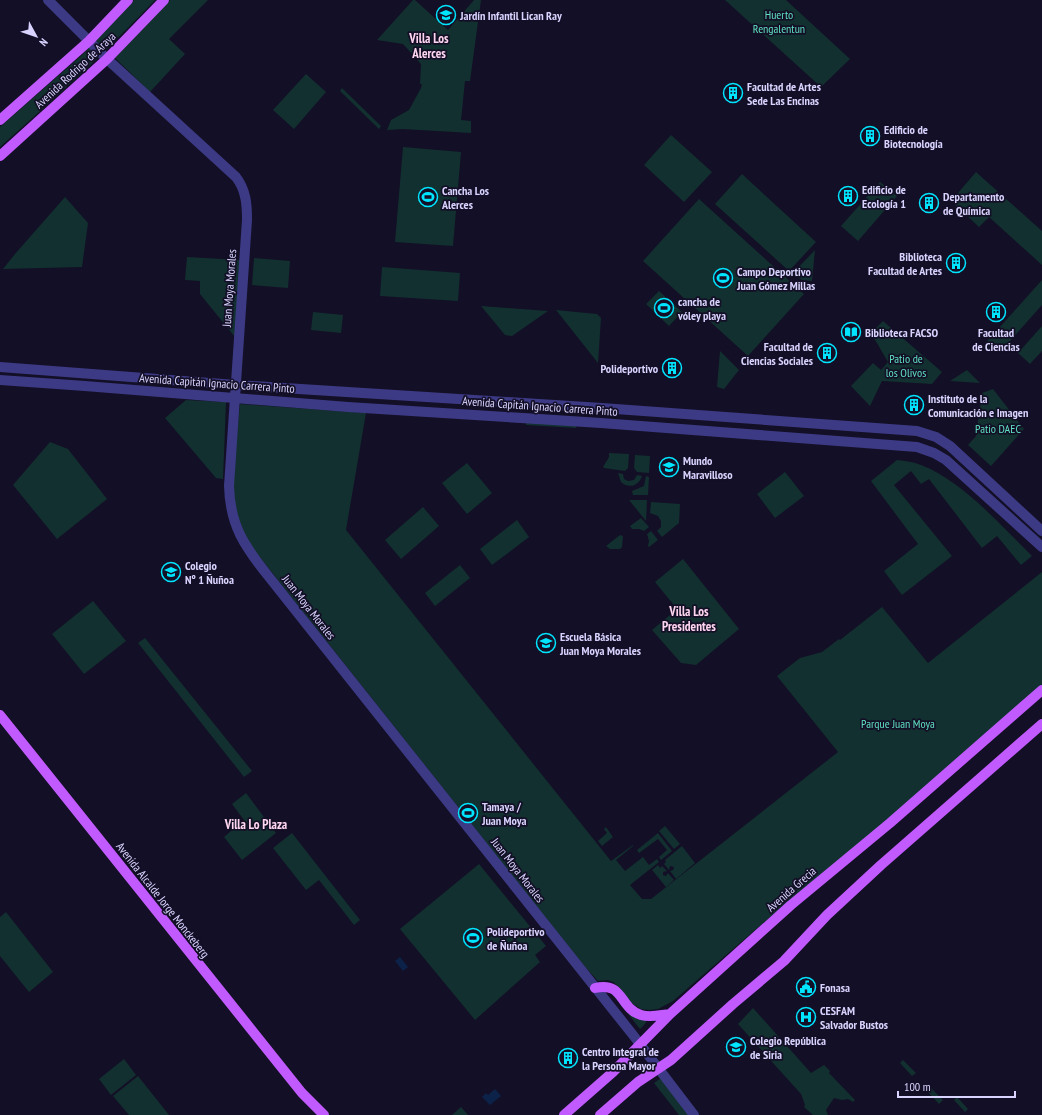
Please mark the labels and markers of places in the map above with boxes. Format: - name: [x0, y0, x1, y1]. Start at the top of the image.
- school or university icon: Jardín Infantil Lican Ray: [435, 4, 457, 26]
- place label: Jardín Infantil Lican Ray: [459, 8, 562, 23]
- place label: Facultad de Artes Sede Las Encinas: [747, 79, 821, 108]
- building icon: Facultad de Artes Sede Las Encinas: [722, 82, 744, 104]
- place label: Edificio de Biotecnología: [884, 122, 943, 151]
- building icon: Edificio de Biotecnología: [859, 125, 881, 147]
- place label: Edificio de Ecología 1: [862, 182, 906, 211]
- place label: Cancha Los Alerces: [441, 183, 489, 212]
- building icon: Edificio de Ecología 1: [837, 185, 859, 207]
- sports icon: Cancha Los Alerces: [417, 186, 439, 208]
- place label: Departamento de Química: [943, 189, 1005, 218]
- building icon: Departamento de Química: [918, 192, 940, 214]
- place label: Biblioteca Facultad de Artes: [868, 249, 942, 278]
- building icon: Biblioteca Facultad de Artes: [945, 252, 967, 274]
- place label: Campo Deportivo Juan Gómez Millas: [736, 264, 815, 293]
- sports icon: Campo Deportivo Juan Gómez Millas: [712, 267, 734, 289]
- place label: cancha de vóley playa: [677, 294, 726, 323]
- sports icon: cancha de vóley playa: [653, 297, 675, 319]
- building icon: Facultad de Ciencias: [985, 301, 1007, 323]
- library icon: Biblioteca FACSO: [840, 321, 862, 343]
- place label: Biblioteca FACSO: [865, 325, 939, 340]
- place label: Facultad de Ciencias: [972, 325, 1020, 354]
- place label: Facultad de Ciencias Sociales: [741, 339, 813, 368]
- building icon: Facultad de Ciencias Sociales: [816, 342, 838, 364]
- building icon: Polideportivo: [661, 357, 683, 379]
- place label: Polideportivo: [600, 361, 659, 376]
- place label: Instituto de la Comunicación e Imagen: [928, 391, 1028, 420]
- building icon: Instituto de la Comunicación e Imagen: [903, 394, 925, 416]
- place label: Mundo Maravilloso: [683, 453, 733, 482]
- school or university icon: Mundo Maravilloso: [658, 456, 680, 478]
- place label: Colegio Nº 1 Ñuñoa: [185, 558, 234, 587]
- school or university icon: Colegio Nº 1 Ñuñoa: [160, 561, 182, 583]
- place label: Escuela Básica Juan Moya Morales: [559, 629, 641, 658]
- school or university icon: Escuela Básica Juan Moya Morales: [535, 632, 557, 654]
- place label: Tamaya / Juan Moya: [481, 799, 527, 828]
- sports icon: Tamaya / Juan Moya: [457, 802, 479, 824]
- place label: Polideportivo de Ñuñoa: [487, 924, 545, 953]
- sports icon: Polideportivo de Ñuñoa: [462, 927, 484, 949]
- public building icon: Fonasa: [795, 976, 817, 998]
- place label: Fonasa: [820, 980, 850, 995]
- place label: CESFAM Salvador Bustos: [820, 1003, 888, 1032]
- hospital icon: CESFAM Salvador Bustos: [795, 1006, 817, 1028]
- place label: Colegio República de Siria: [750, 1033, 826, 1062]
- school or university icon: Colegio República de Siria: [725, 1036, 747, 1058]
- place label: Centro Integral de la Persona Mayor: [582, 1044, 659, 1073]
- building icon: Centro Integral de la Persona Mayor: [557, 1047, 579, 1069]

